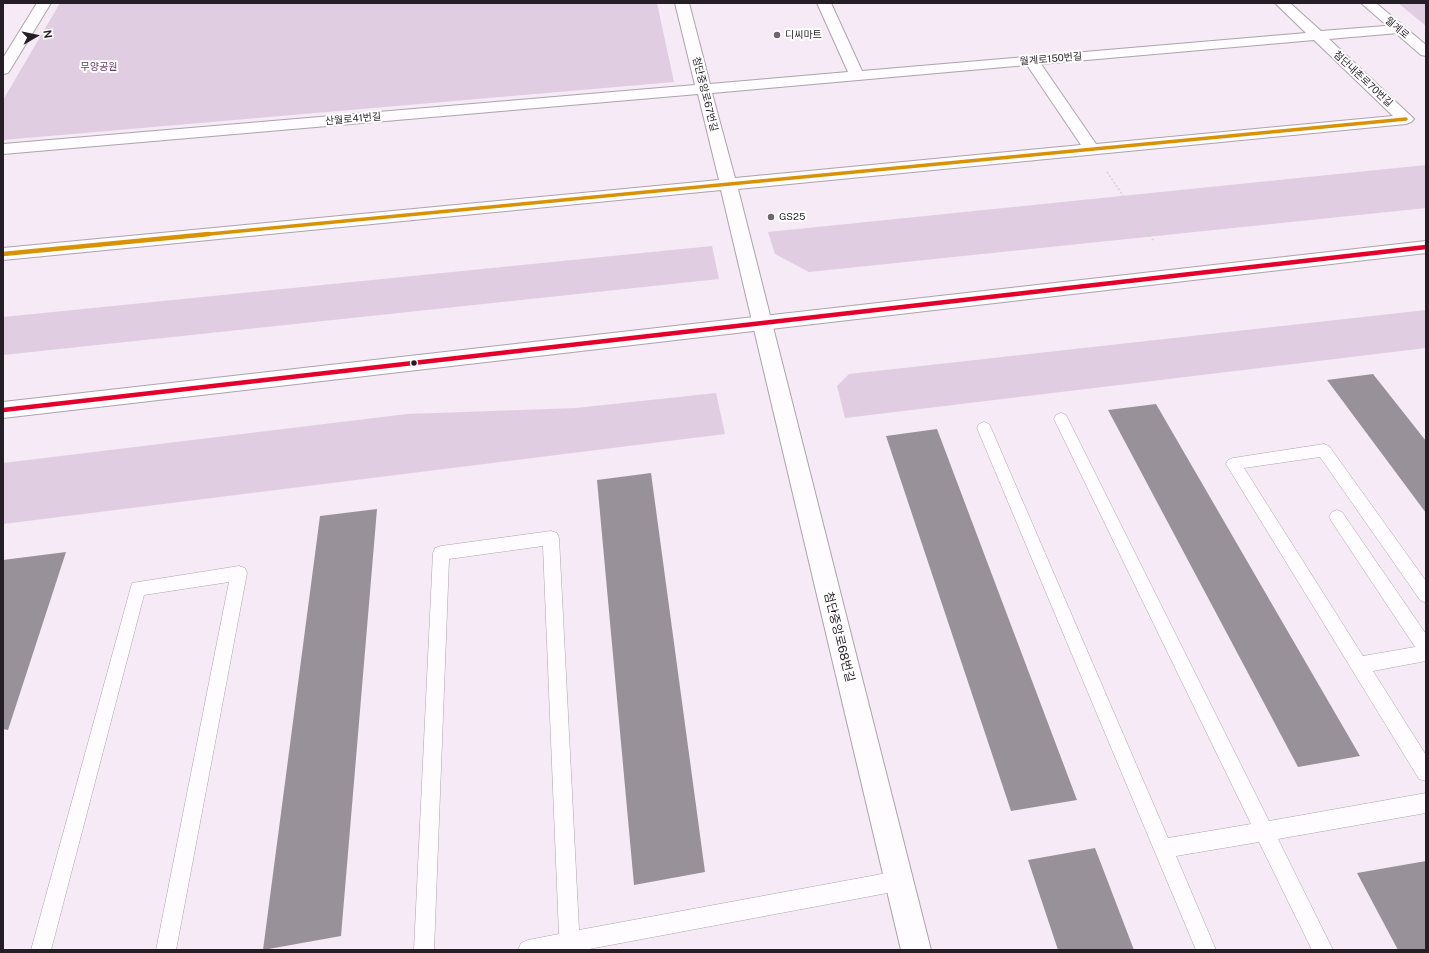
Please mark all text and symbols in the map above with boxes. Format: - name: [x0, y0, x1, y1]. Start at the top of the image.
- street label: 월계로: [1383, 15, 1411, 41]
- north arrow: [16, 16, 56, 56]
- text: N: [41, 29, 54, 39]
- place label: 디씨마트: [785, 29, 822, 41]
- marker: 디씨마트: [772, 30, 782, 40]
- street label: 첨단내촌로70번길: [1331, 49, 1395, 109]
- street label: 월계로150번길: [1019, 50, 1083, 68]
- street label: 첨단중앙로67번길: [690, 55, 720, 133]
- park label: 무양공원: [81, 61, 117, 73]
- street label: 산월로41번길: [324, 111, 382, 127]
- place label: GS25: [779, 211, 805, 223]
- marker: GS25: [766, 212, 776, 222]
- unlabelled marker: [409, 358, 419, 368]
- street label: 첨단중앙로68번길: [821, 590, 857, 684]

